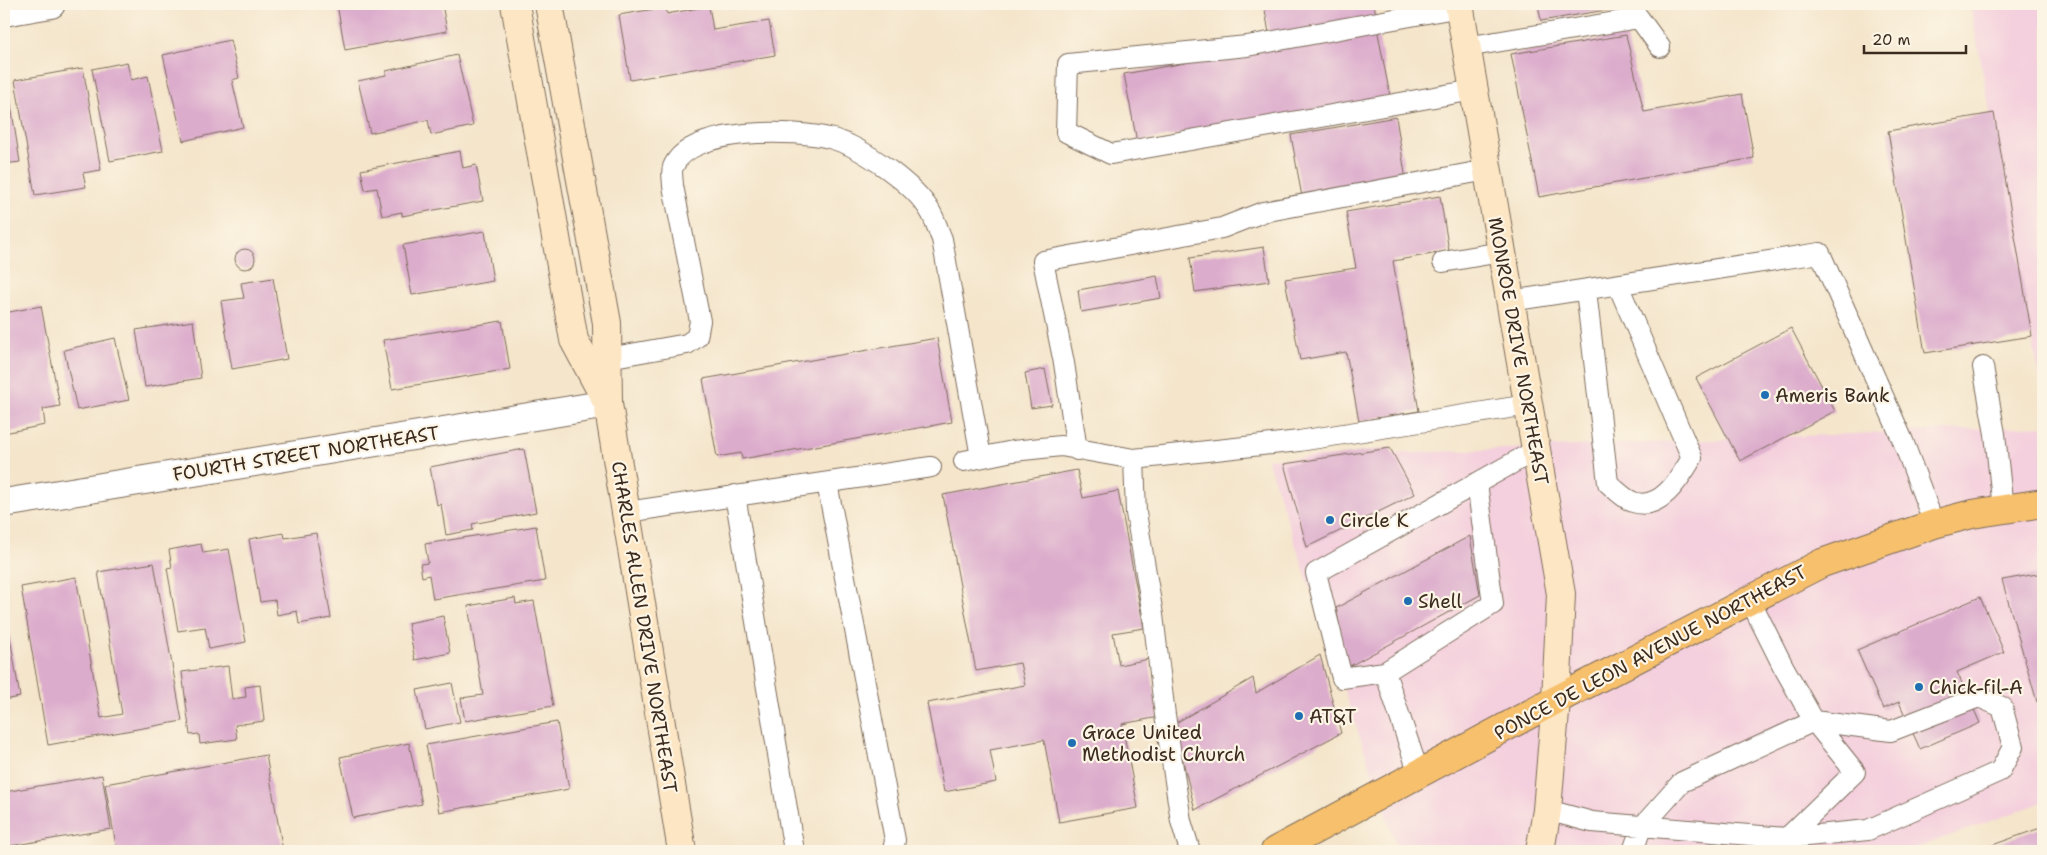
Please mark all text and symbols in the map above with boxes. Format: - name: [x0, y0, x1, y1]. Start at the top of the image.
- scale bar: [1864, 22, 1967, 54]
- text: 20 m: [1872, 30, 1911, 50]
- street label: MONROE DRIVE NORTHEAST: [1483, 215, 1554, 487]
- place label: Ameris Bank: [1775, 383, 1890, 408]
- marker: Ameris Bank: [1759, 389, 1771, 401]
- street label: FOURTH STREET NORTHEAST: [171, 420, 441, 487]
- street label: CHARLES ALLEN DRIVE NORTHEAST: [606, 459, 683, 795]
- place label: Circle K: [1340, 508, 1409, 533]
- marker: Circle K: [1324, 514, 1336, 526]
- street label: PONCE DE LEON AVENUE NORTHEAST: [1490, 559, 1811, 746]
- place label: Shell: [1418, 589, 1462, 614]
- marker: Shell: [1402, 595, 1414, 607]
- place label: Chick-fil-A: [1929, 675, 2023, 700]
- marker: Chick-fil-A: [1913, 681, 1925, 693]
- place label: AT&T: [1309, 704, 1357, 729]
- marker: AT&T: [1293, 710, 1305, 722]
- place label: Grace United Methodist Church: [1082, 720, 1245, 767]
- marker: Grace United Methodist Church: [1066, 737, 1078, 749]

